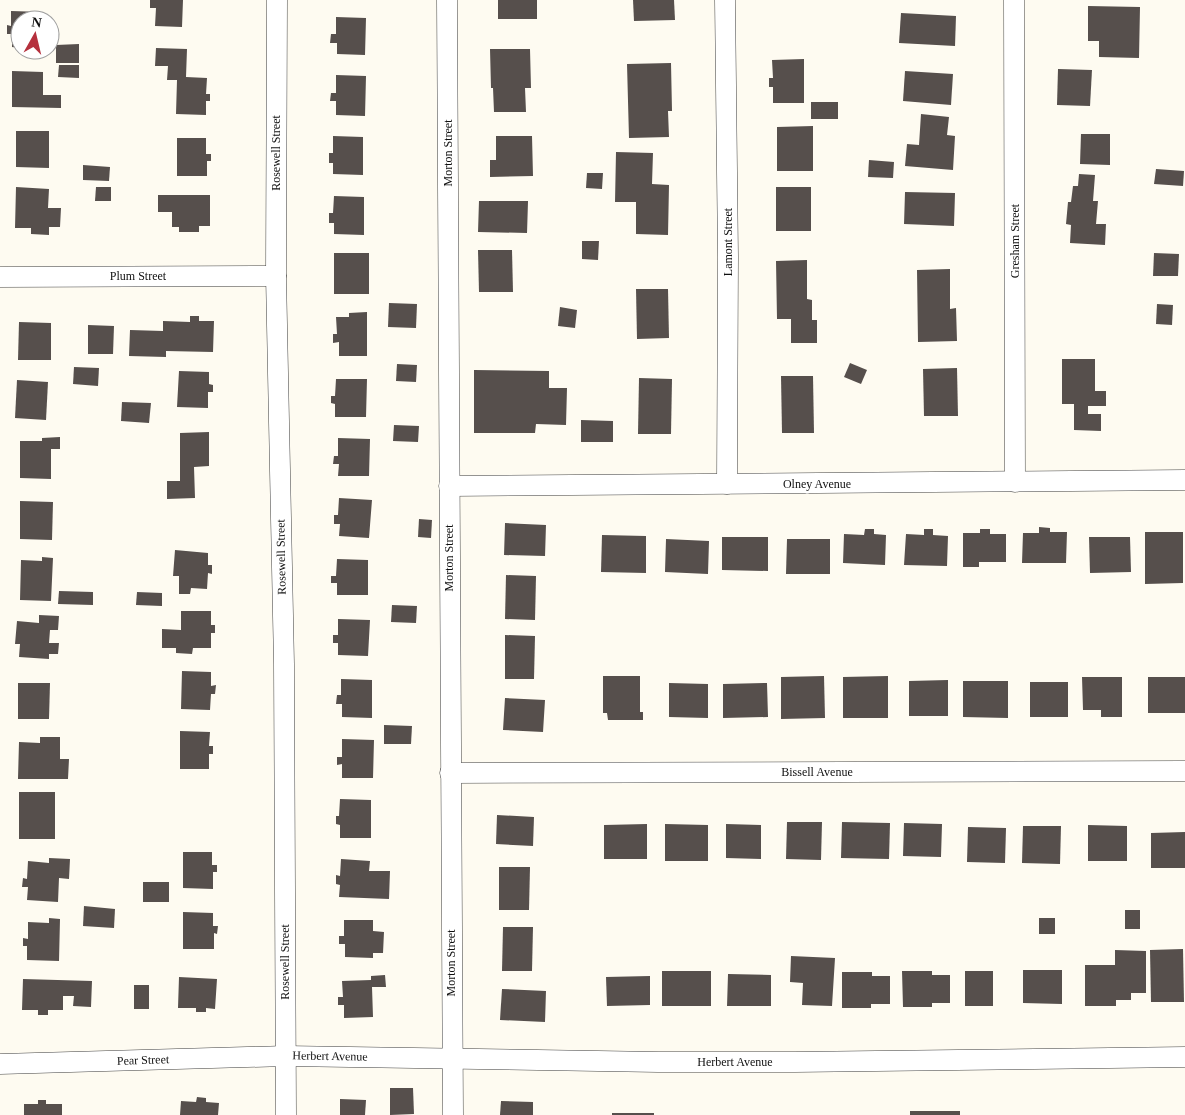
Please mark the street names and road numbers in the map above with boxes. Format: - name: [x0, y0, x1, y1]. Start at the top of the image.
- street label: Rosewell Street: [269, 115, 283, 191]
- street label: Morton Street: [441, 119, 455, 187]
- street label: Gresham Street: [1008, 203, 1022, 278]
- street label: Lamont Street: [721, 207, 735, 276]
- street label: Plum Street: [110, 269, 167, 283]
- street label: Olney Avenue: [783, 477, 851, 491]
- street label: Rosewell Street: [273, 518, 289, 595]
- street label: Morton Street: [442, 524, 456, 592]
- street label: Bissell Avenue: [781, 765, 853, 779]
- street label: Rosewell Street: [278, 924, 292, 1000]
- street label: Morton Street: [444, 929, 458, 997]
- street label: Herbert Avenue: [292, 1048, 368, 1064]
- street label: Pear Street: [117, 1052, 170, 1068]
- street label: Herbert Avenue: [697, 1055, 773, 1069]

